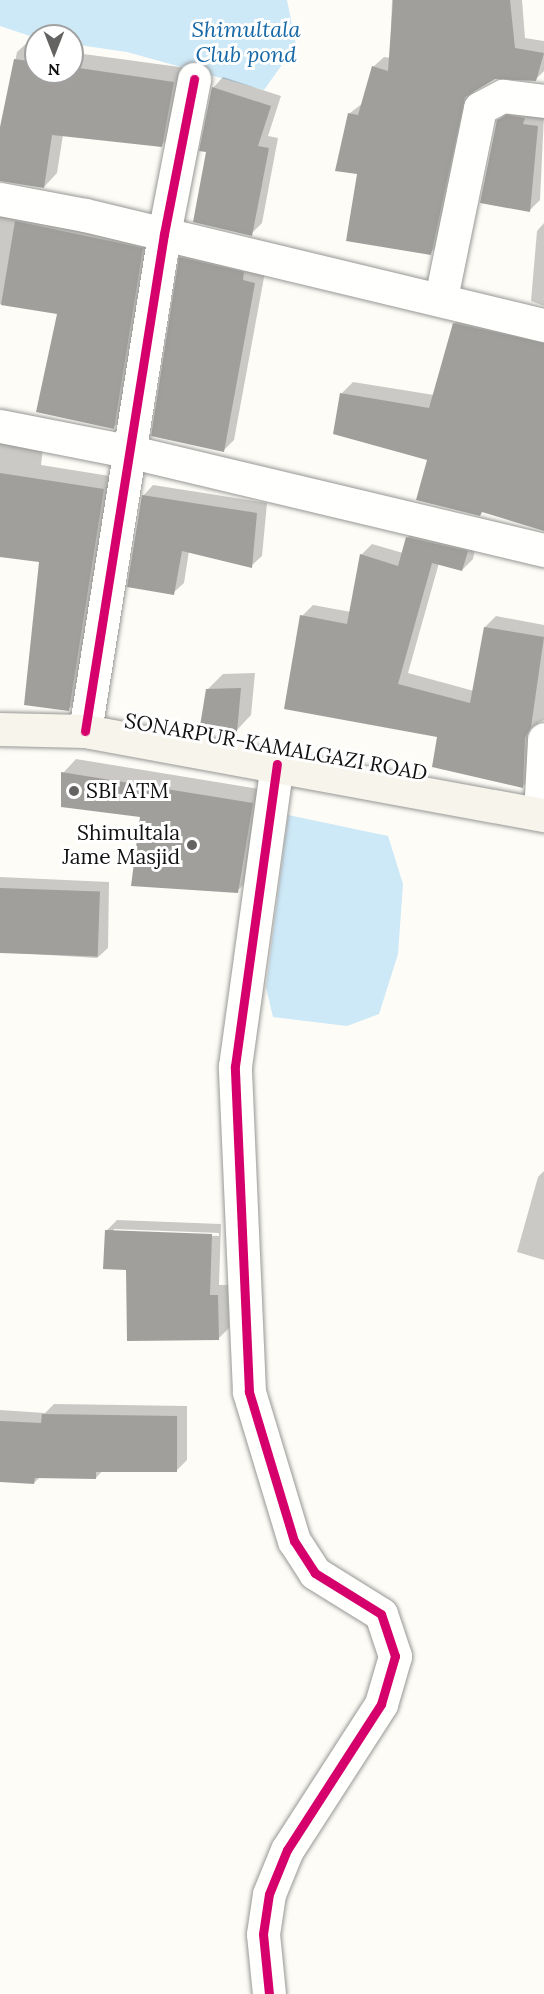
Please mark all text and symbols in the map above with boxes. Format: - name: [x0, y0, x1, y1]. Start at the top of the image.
- water label: Shimultala Club pond: [191, 16, 301, 68]
- north arrow: [24, 24, 84, 84]
- text: N: [48, 60, 60, 80]
- street label: SONARPUR-KAMALGAZI ROAD: [123, 708, 429, 786]
- place label: SBI ATM: [86, 778, 169, 804]
- marker: SBI ATM: [67, 784, 81, 798]
- place label: Shimultala Jame Masjid: [62, 820, 180, 870]
- marker: Shimultala Jame Masjid: [185, 838, 199, 852]

